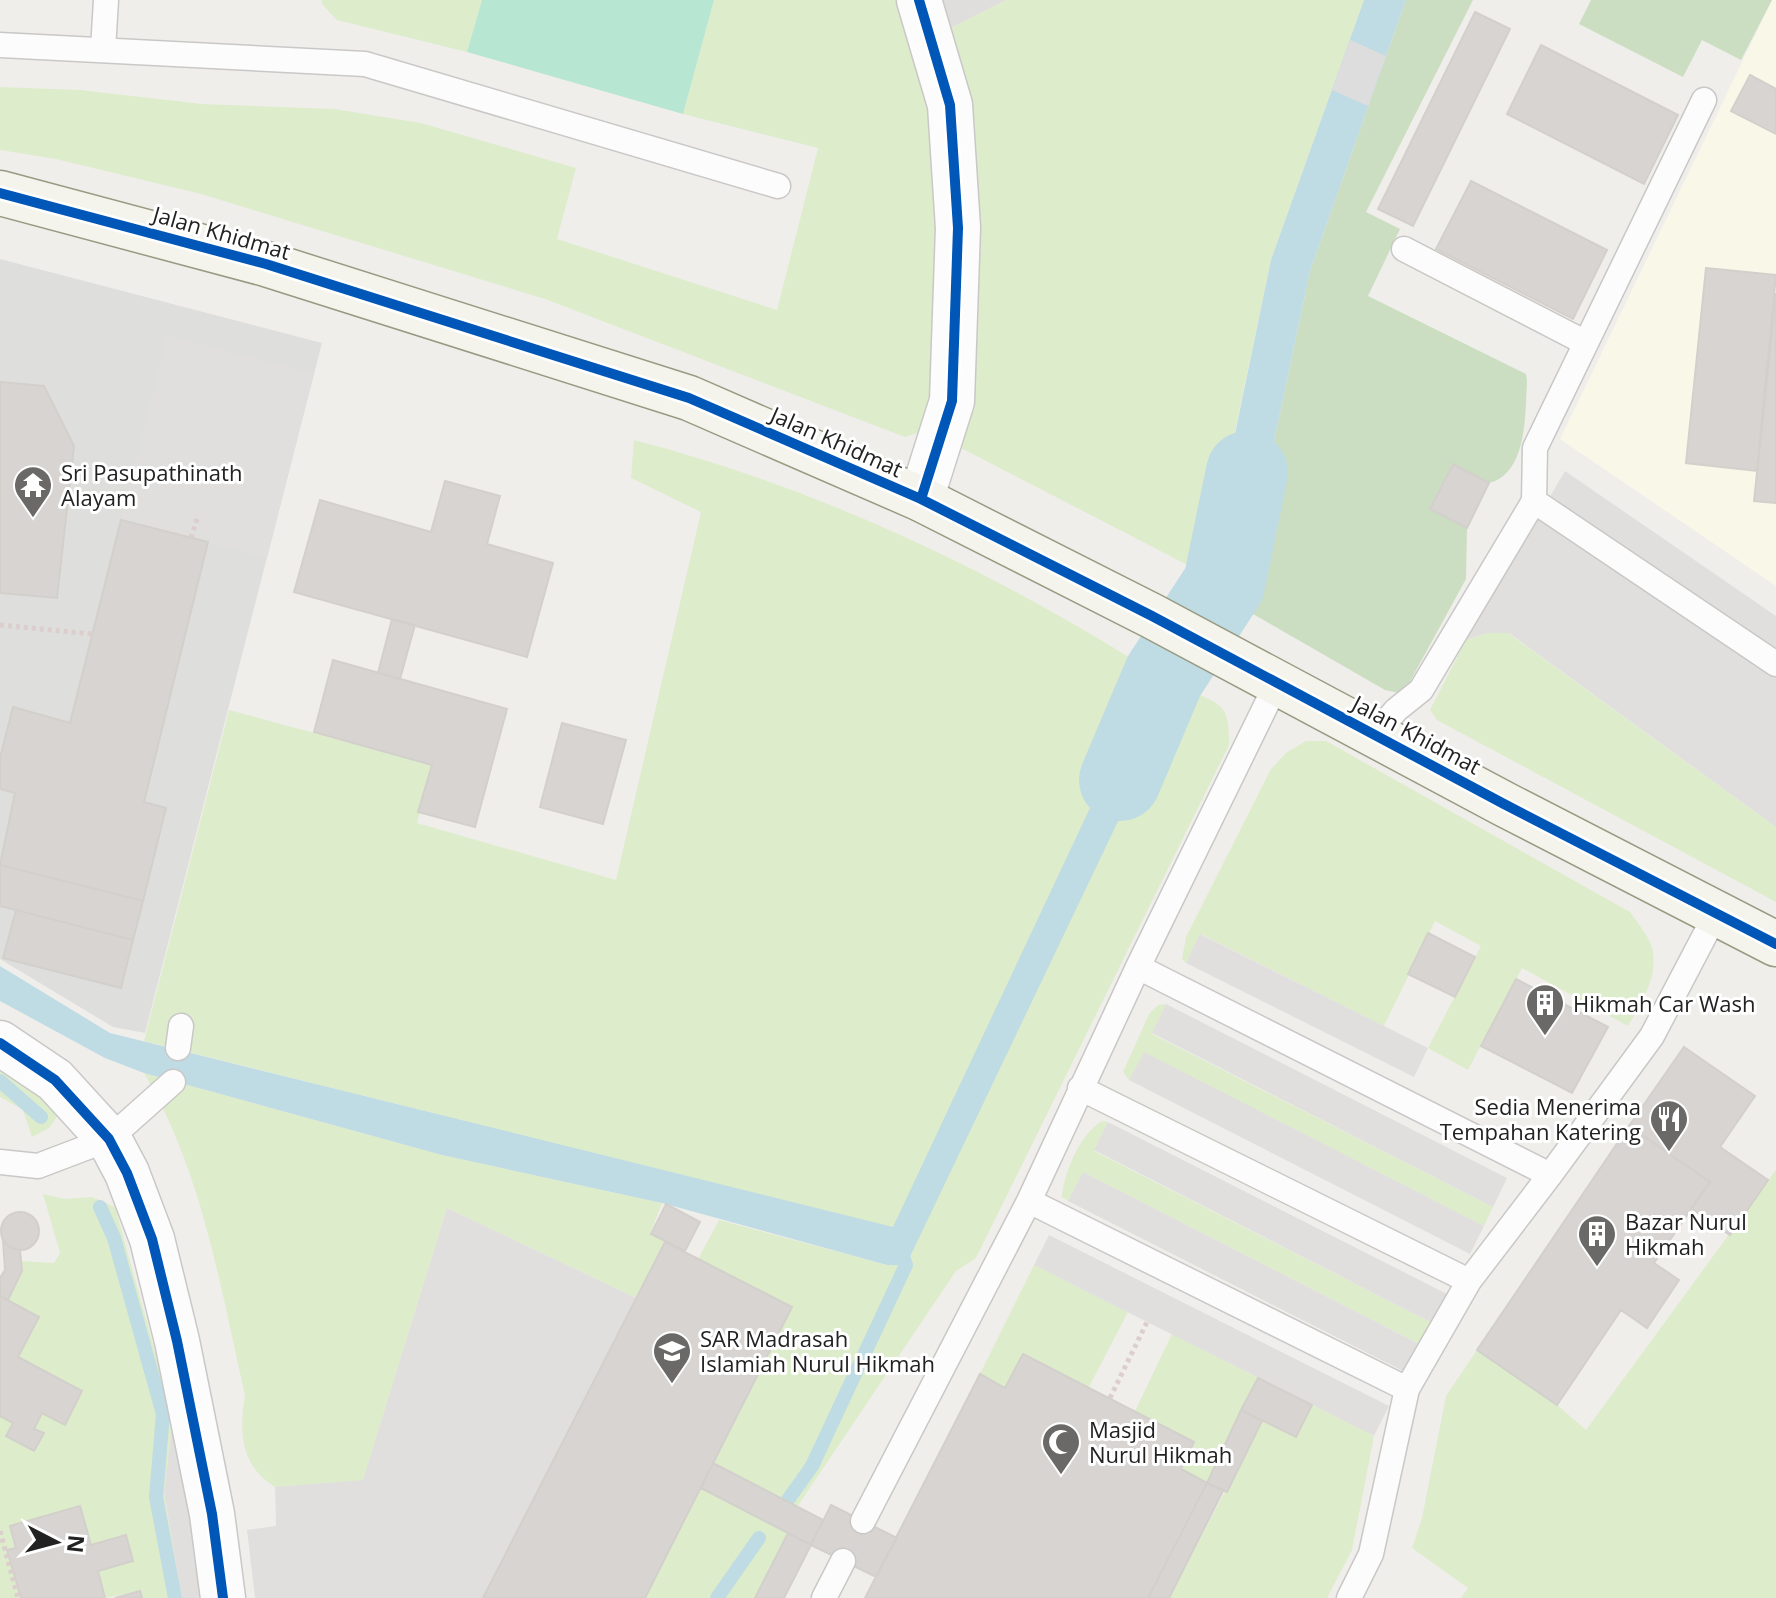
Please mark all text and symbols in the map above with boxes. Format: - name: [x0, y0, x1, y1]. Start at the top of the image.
- street label: Jalan Khidmat: [148, 198, 294, 266]
- street label: Jalan Khidmat: [764, 398, 908, 484]
- place label: Sri Pasupathinath Alayam: [61, 457, 242, 512]
- temple icon: Sri Pasupathinath Alayam: [12, 464, 54, 519]
- street label: Jalan Khidmat: [1346, 687, 1487, 781]
- building icon: Hikmah Car Wash: [1524, 982, 1566, 1037]
- place label: Hikmah Car Wash: [1573, 988, 1755, 1018]
- place label: Sedia Menerima Tempahan Katering: [1440, 1091, 1641, 1146]
- restaurant icon: Sedia Menerima Tempahan Katering: [1648, 1098, 1690, 1153]
- place label: Bazar Nurul Hikmah: [1625, 1206, 1747, 1261]
- building icon: Bazar Nurul Hikmah: [1576, 1213, 1618, 1268]
- place label: SAR Madrasah Islamiah Nurul Hikmah: [700, 1323, 935, 1378]
- school or university icon: SAR Madrasah Islamiah Nurul Hikmah: [651, 1330, 693, 1385]
- place label: Masjid Nurul Hikmah: [1089, 1414, 1232, 1469]
- mosque icon: Masjid Nurul Hikmah: [1040, 1421, 1082, 1476]
- north arrow: [16, 1502, 96, 1582]
- text: N: [61, 1534, 93, 1555]

